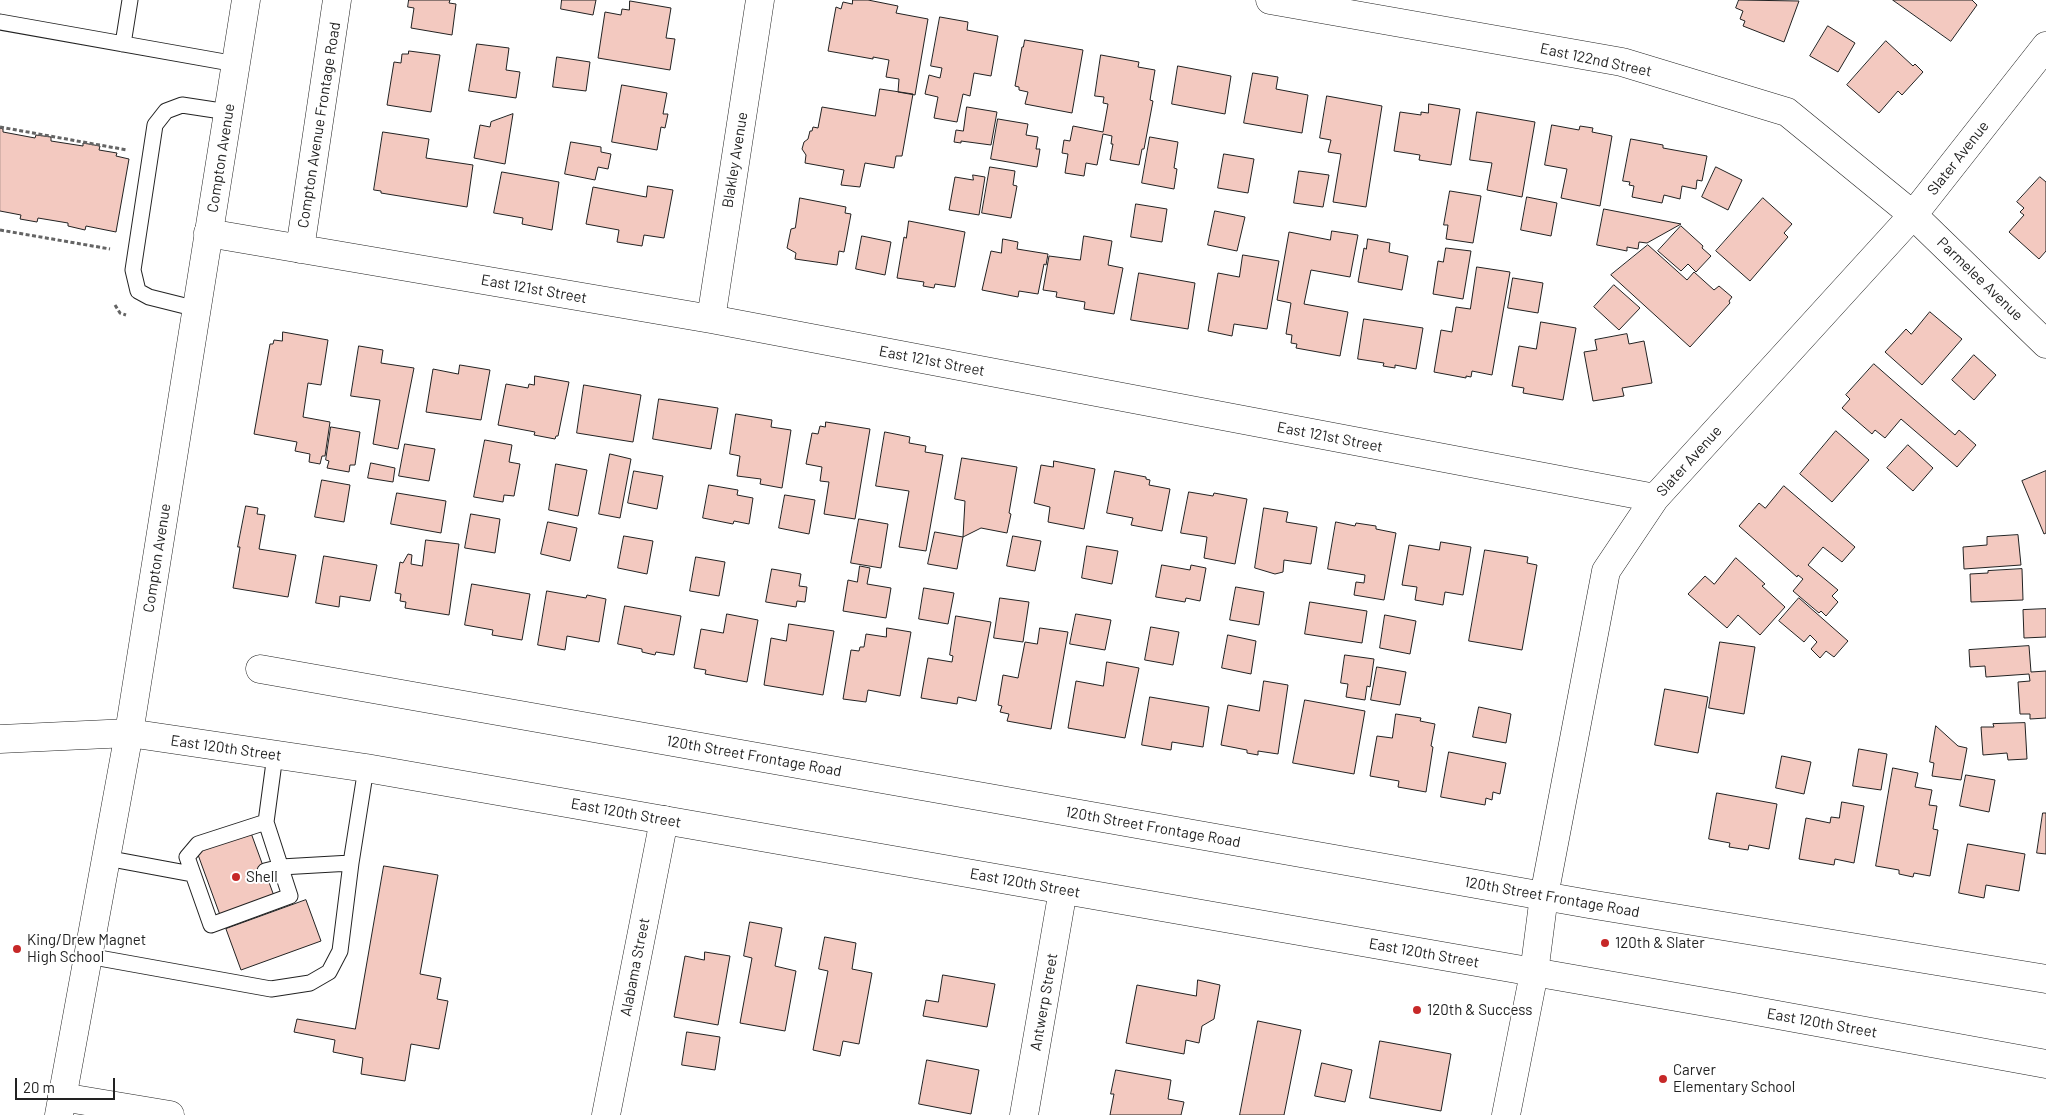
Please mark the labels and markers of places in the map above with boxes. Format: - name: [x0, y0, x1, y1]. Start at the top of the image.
- place label: Shell: [246, 868, 278, 886]
- marker: Shell: [230, 871, 242, 883]
- place label: King/Drew Magnet High School: [27, 931, 146, 966]
- place label: 120th & Slater: [1615, 934, 1705, 952]
- marker: 120th & Slater: [1599, 937, 1611, 949]
- marker: King/Drew Magnet High School: [11, 943, 23, 955]
- place label: 120th & Success: [1427, 1001, 1533, 1019]
- marker: 120th & Success: [1411, 1004, 1423, 1016]
- place label: Carver Elementary School: [1673, 1061, 1795, 1096]
- marker: Carver Elementary School: [1657, 1073, 1669, 1085]

